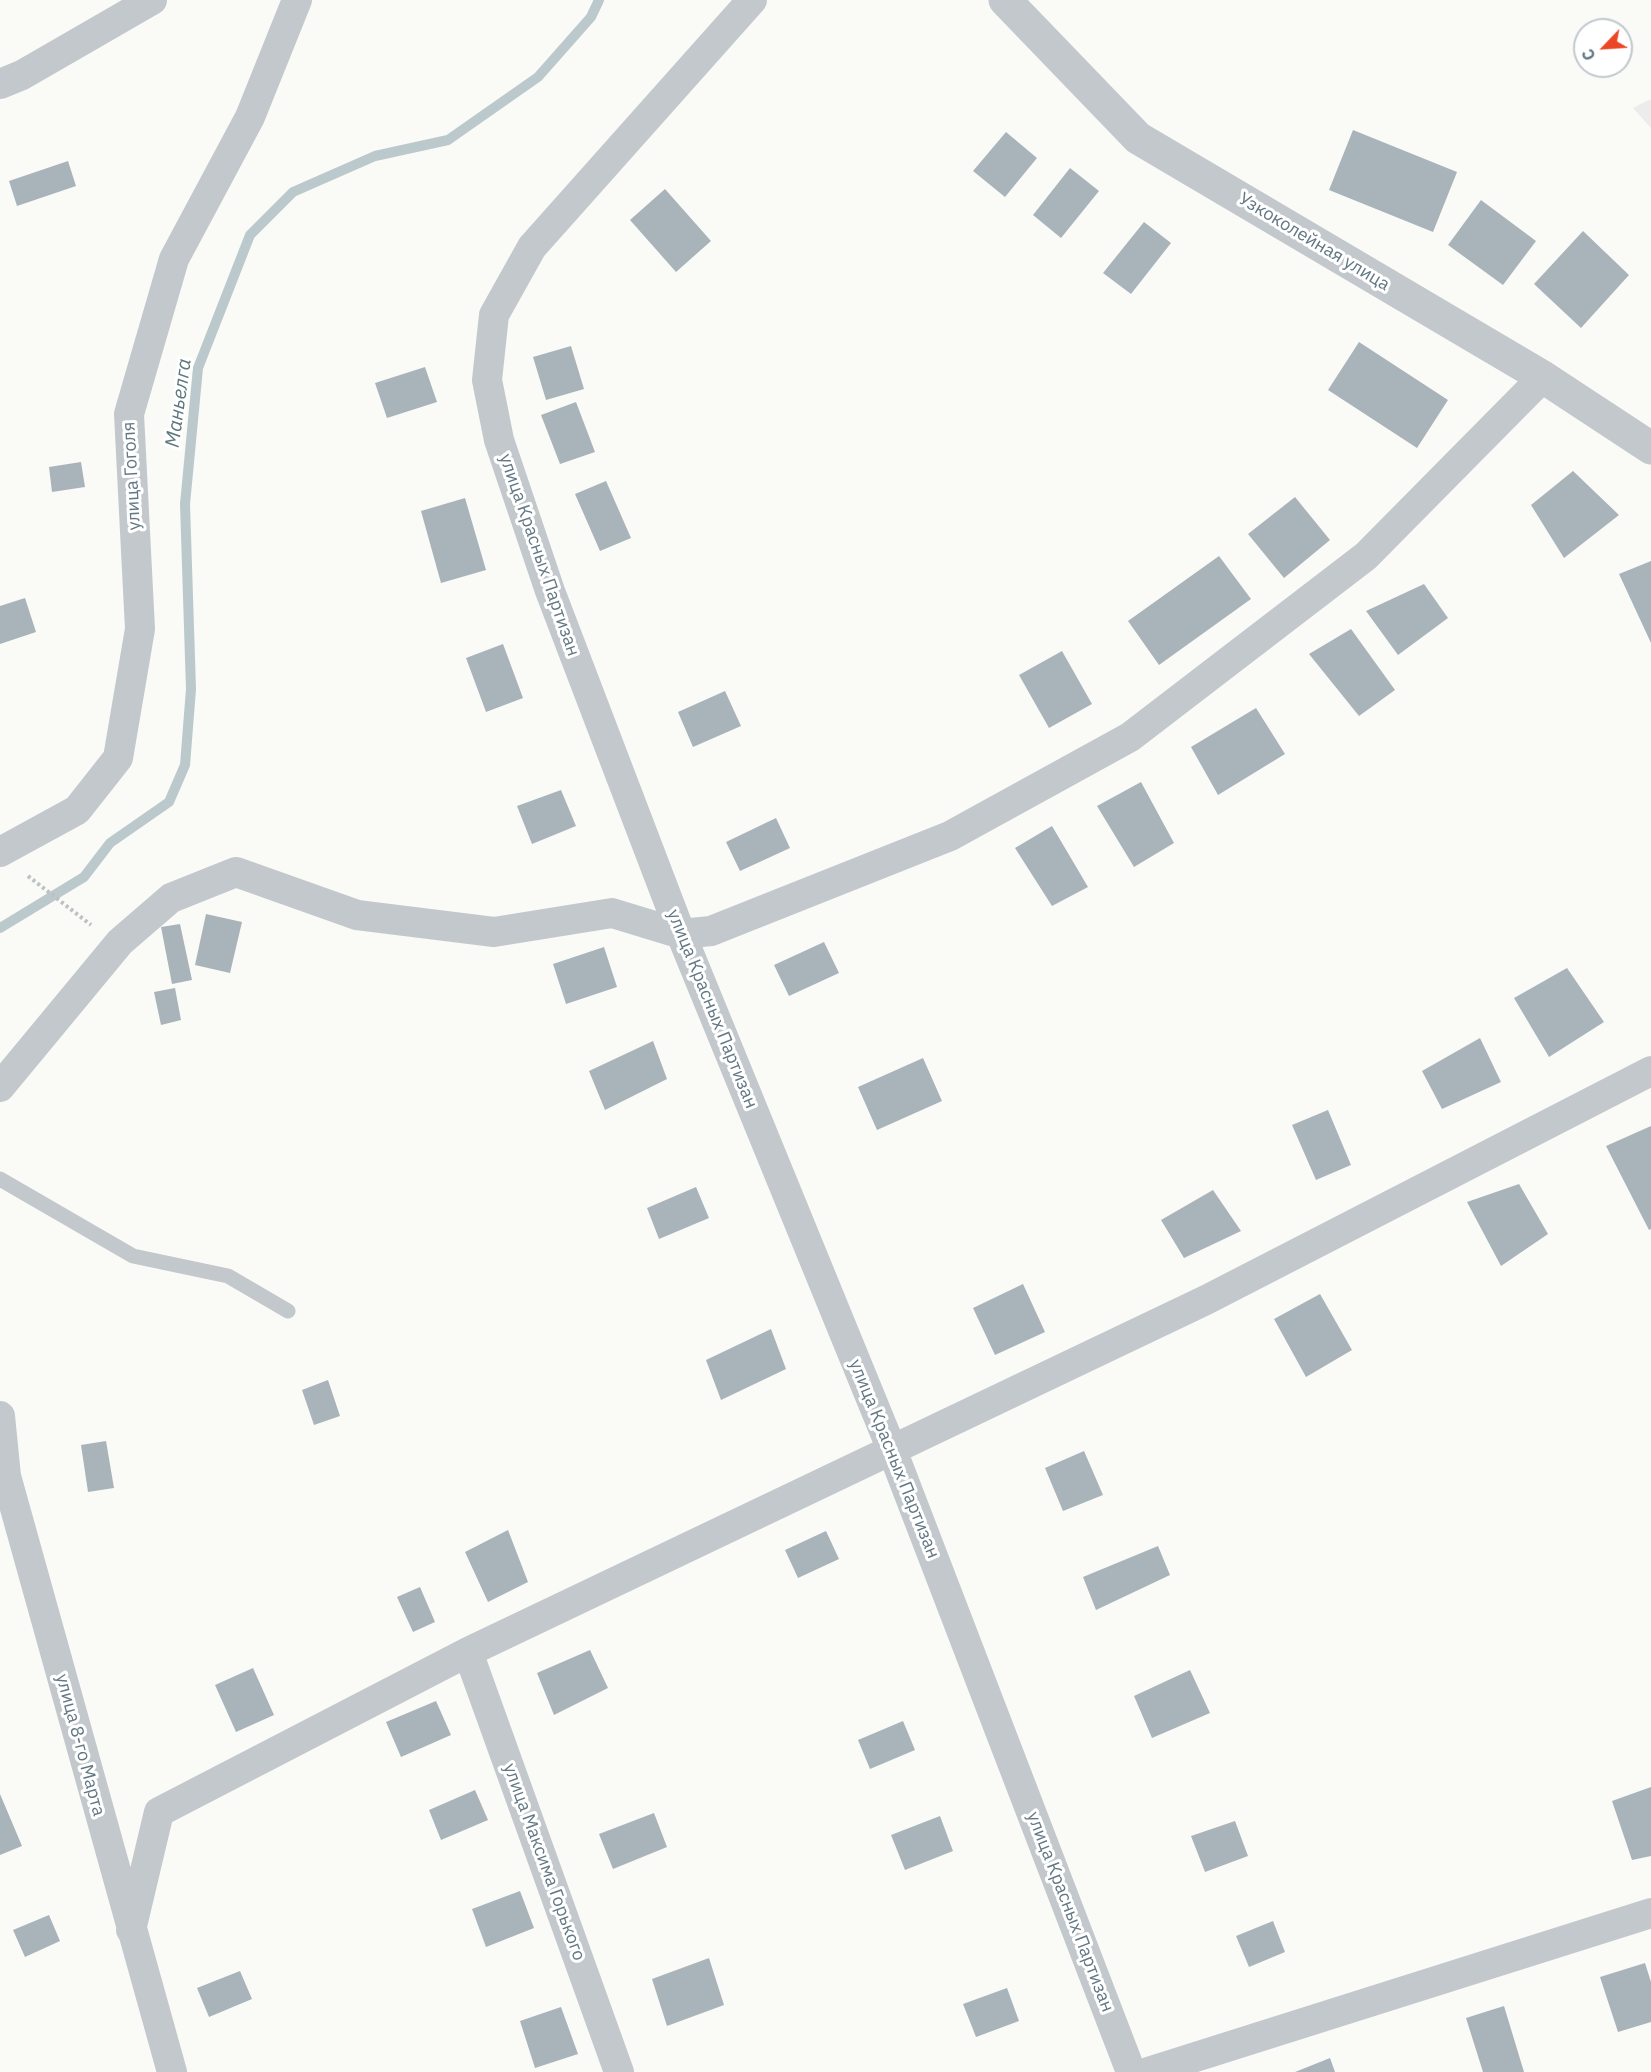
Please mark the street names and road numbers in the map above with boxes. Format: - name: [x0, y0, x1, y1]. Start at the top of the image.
- street label: Узкоколейная улица: [1234, 188, 1394, 296]
- street label: улица Гоголя: [118, 421, 146, 531]
- street label: улица Красных Партизан: [494, 451, 584, 659]
- street label: улица Красных Партизан: [662, 906, 762, 1112]
- street label: улица Красных Партизан: [844, 1356, 944, 1562]
- street label: улица 8-го Марта: [51, 1672, 109, 1818]
- street label: улица Максима Горького: [498, 1760, 590, 1964]
- street label: улица Красных Партизан: [1022, 1809, 1118, 2015]

